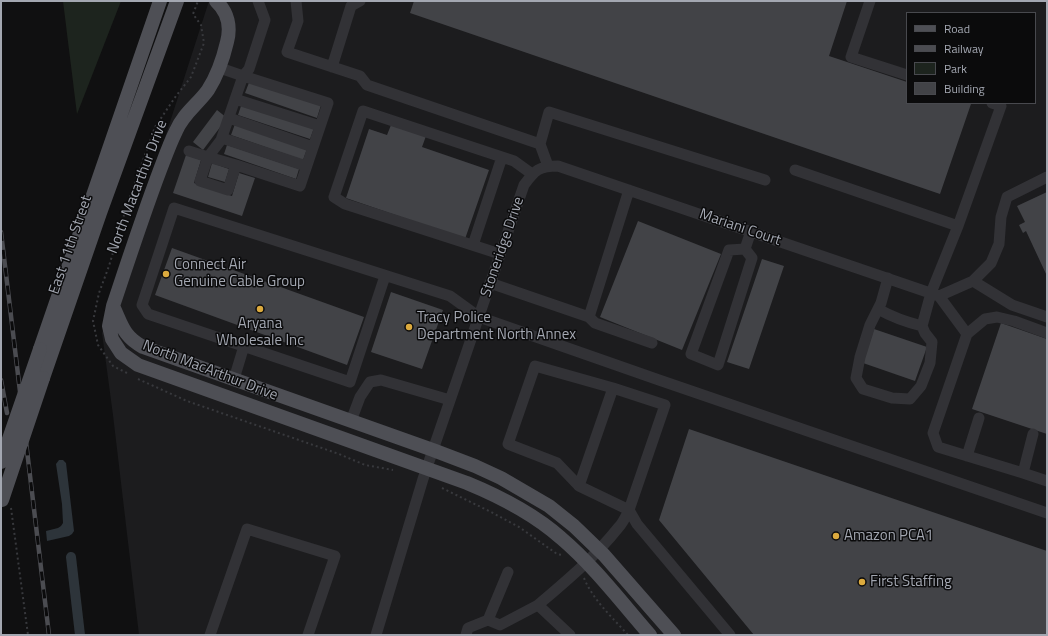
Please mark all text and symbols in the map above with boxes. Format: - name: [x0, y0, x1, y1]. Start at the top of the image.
- legend: [906, 12, 1036, 104]
- text: Road: [944, 19, 970, 38]
- text: Railway: [944, 39, 984, 58]
- text: Park: [944, 59, 967, 78]
- text: Building: [944, 79, 985, 98]
- street label: North Macarthur Drive: [104, 118, 172, 256]
- street label: East 11th Street: [46, 193, 96, 297]
- street label: Stoneridge Drive: [477, 195, 529, 299]
- street label: Mariani Court: [697, 206, 783, 250]
- place label: Connect Air Genuine Cable Group: [174, 256, 305, 291]
- marker: Connect Air Genuine Cable Group: [161, 269, 171, 279]
- marker: Aryana Wholesale Inc: [255, 304, 265, 314]
- place label: Tracy Police Department North Annex: [417, 309, 576, 344]
- place label: Aryana Wholesale Inc: [216, 315, 304, 350]
- marker: Tracy Police Department North Annex: [404, 322, 414, 332]
- street label: North MacArthur Drive: [140, 337, 280, 405]
- place label: Amazon PCA1: [844, 527, 933, 545]
- marker: Amazon PCA1: [831, 531, 841, 541]
- place label: First Staffing: [870, 573, 952, 591]
- marker: First Staffing: [857, 577, 867, 587]

